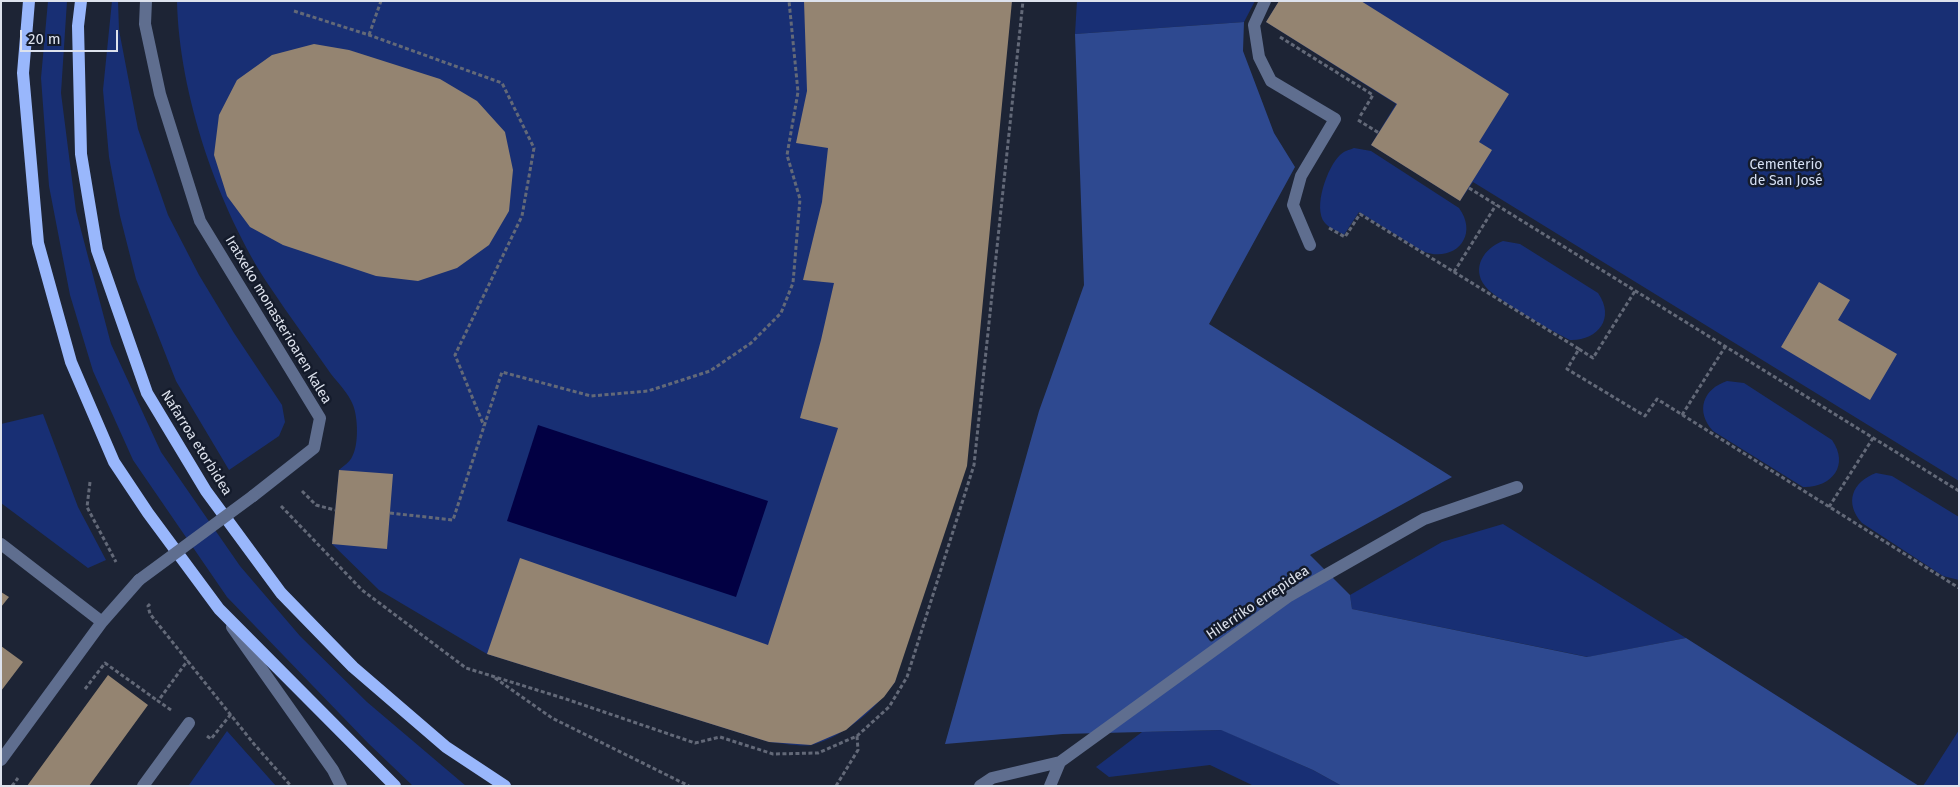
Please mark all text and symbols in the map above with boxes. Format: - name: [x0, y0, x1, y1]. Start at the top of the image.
- scale bar: [22, 20, 120, 52]
- text: 20 m: [28, 30, 61, 48]
- park label: Cementerio de San José: [1749, 157, 1823, 190]
- street label: Iratxeko monasterioaren kalea: [221, 233, 335, 407]
- street label: Nafarroa etorbidea: [157, 387, 235, 499]
- street label: Hilerriko errepidea: [1203, 562, 1313, 644]

